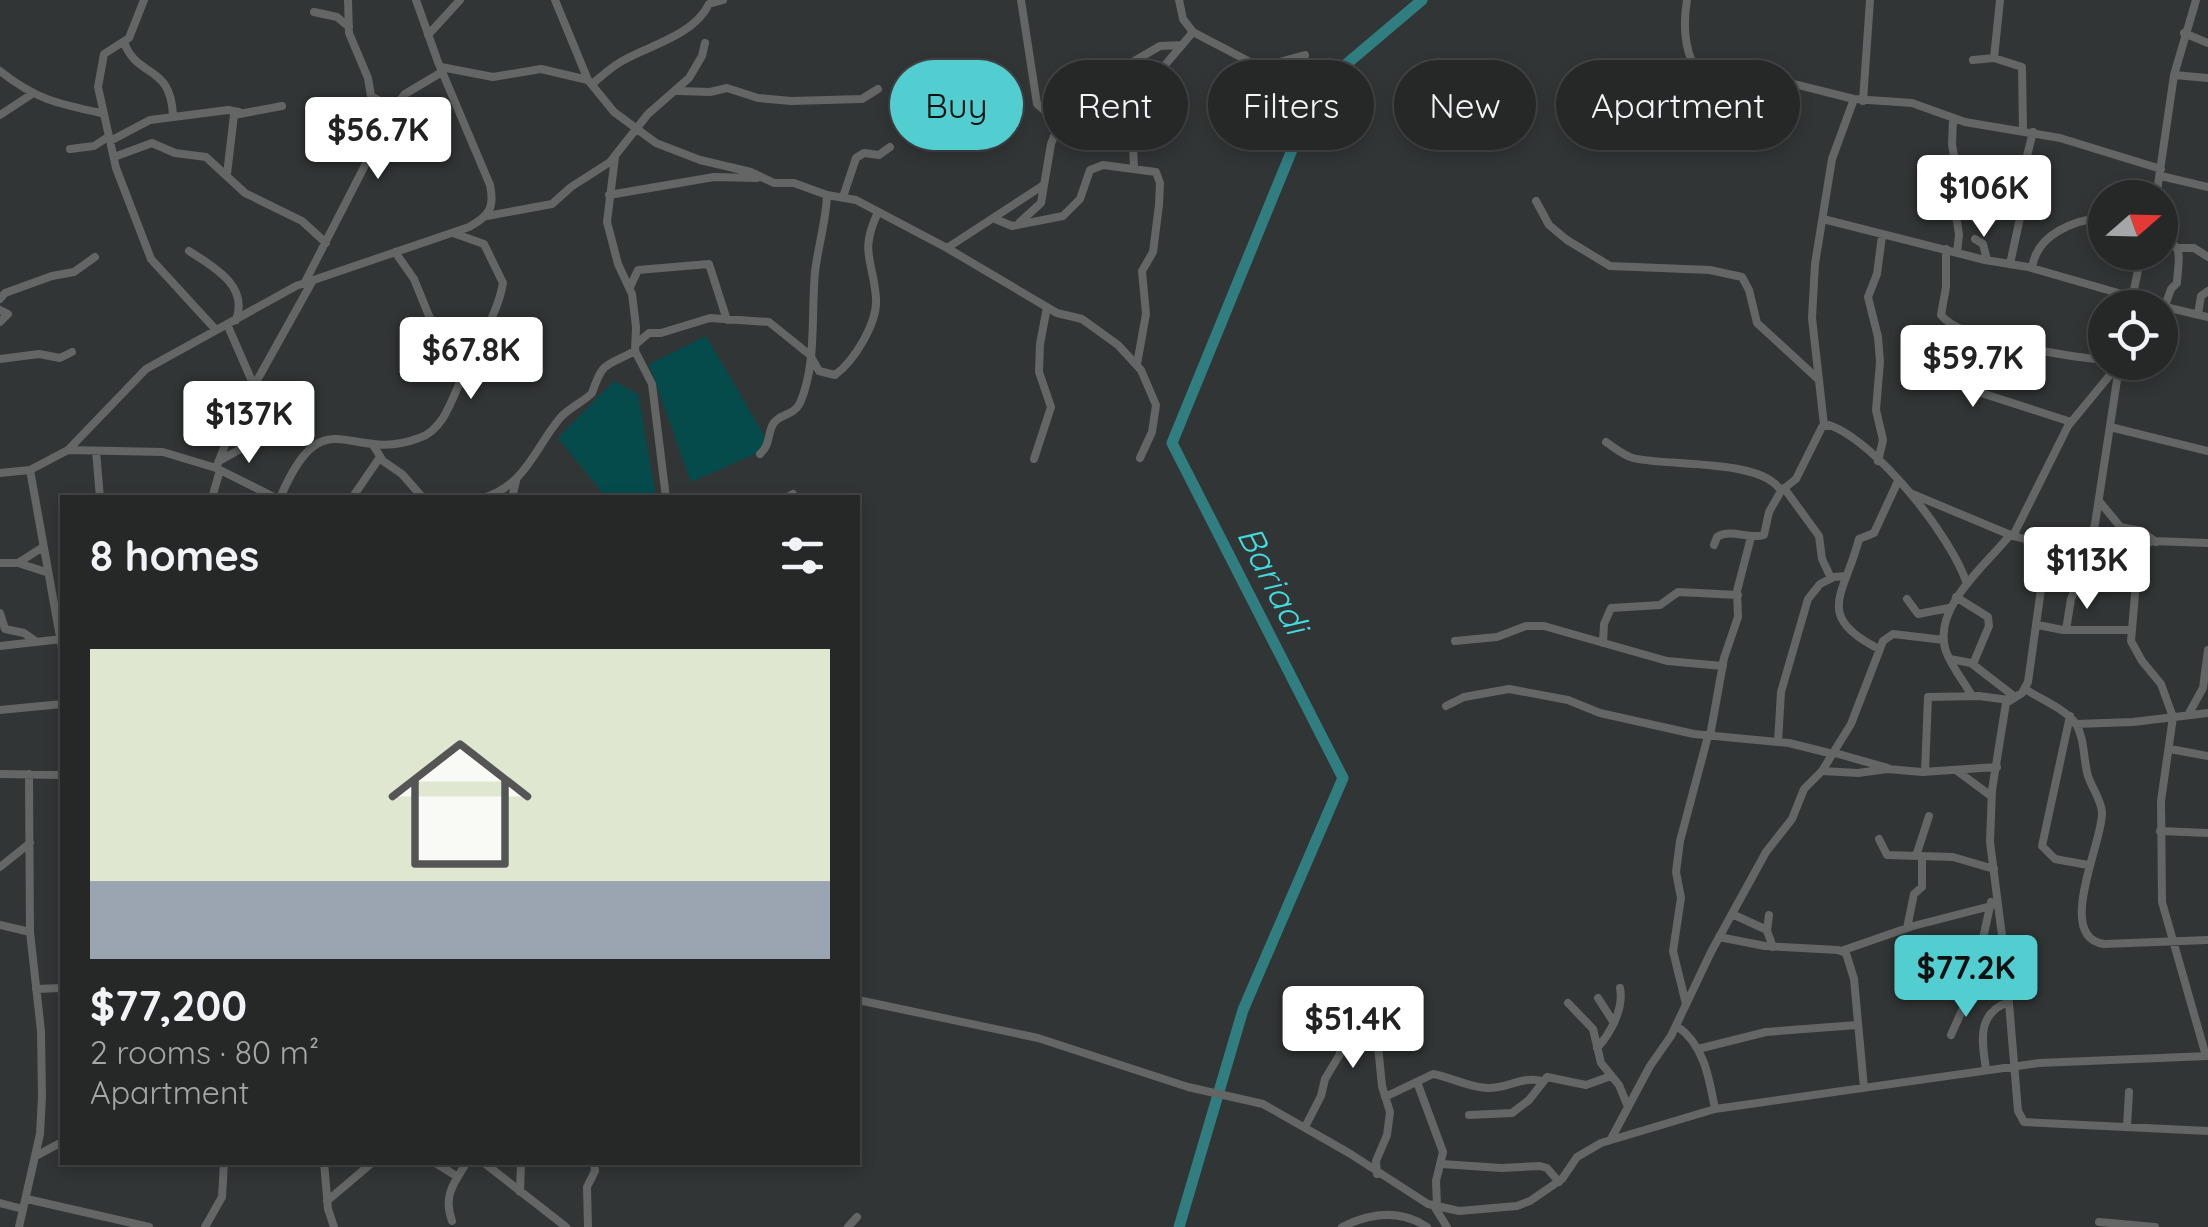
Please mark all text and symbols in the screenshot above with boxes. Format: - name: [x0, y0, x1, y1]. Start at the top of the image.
- chip: Buy: [890, 60, 1023, 150]
- chip: Rent: [1043, 60, 1188, 150]
- chip: Filters: [1208, 60, 1374, 150]
- chip: New: [1394, 60, 1536, 150]
- chip: Apartment: [1556, 60, 1800, 150]
- pin: $56.7K: [297, 97, 459, 182]
- text: $56.7K: [327, 109, 429, 149]
- pin: $106K: [1914, 155, 2054, 240]
- text: $106K: [1939, 167, 2029, 207]
- north arrow: [2088, 180, 2178, 270]
- map controls: [2088, 180, 2178, 380]
- button: locate: [2088, 290, 2178, 380]
- pin: $67.8K: [390, 317, 552, 402]
- pin: $59.7K: [1892, 325, 2054, 410]
- text: $67.8K: [422, 329, 520, 369]
- text: $59.7K: [1923, 337, 2023, 377]
- pin: $137K: [179, 381, 319, 466]
- text: $137K: [205, 393, 293, 433]
- water label: Bariadi: [1228, 518, 1321, 644]
- pin: $113K: [2017, 527, 2157, 612]
- icon: filters: [775, 528, 830, 583]
- text: 8 homes: [90, 529, 259, 582]
- text: $113K: [2046, 539, 2128, 579]
- icon: home: [370, 714, 550, 894]
- pin: $77.2K: [1885, 935, 2047, 1020]
- text: $77.2K: [1916, 947, 2016, 987]
- text: $77,200: [90, 979, 247, 1032]
- pin: $51.4K: [1272, 986, 1434, 1071]
- text: $51.4K: [1305, 998, 1401, 1038]
- text: 2 rooms · 80 m²: [90, 1032, 319, 1072]
- text: Apartment: [90, 1072, 249, 1112]

